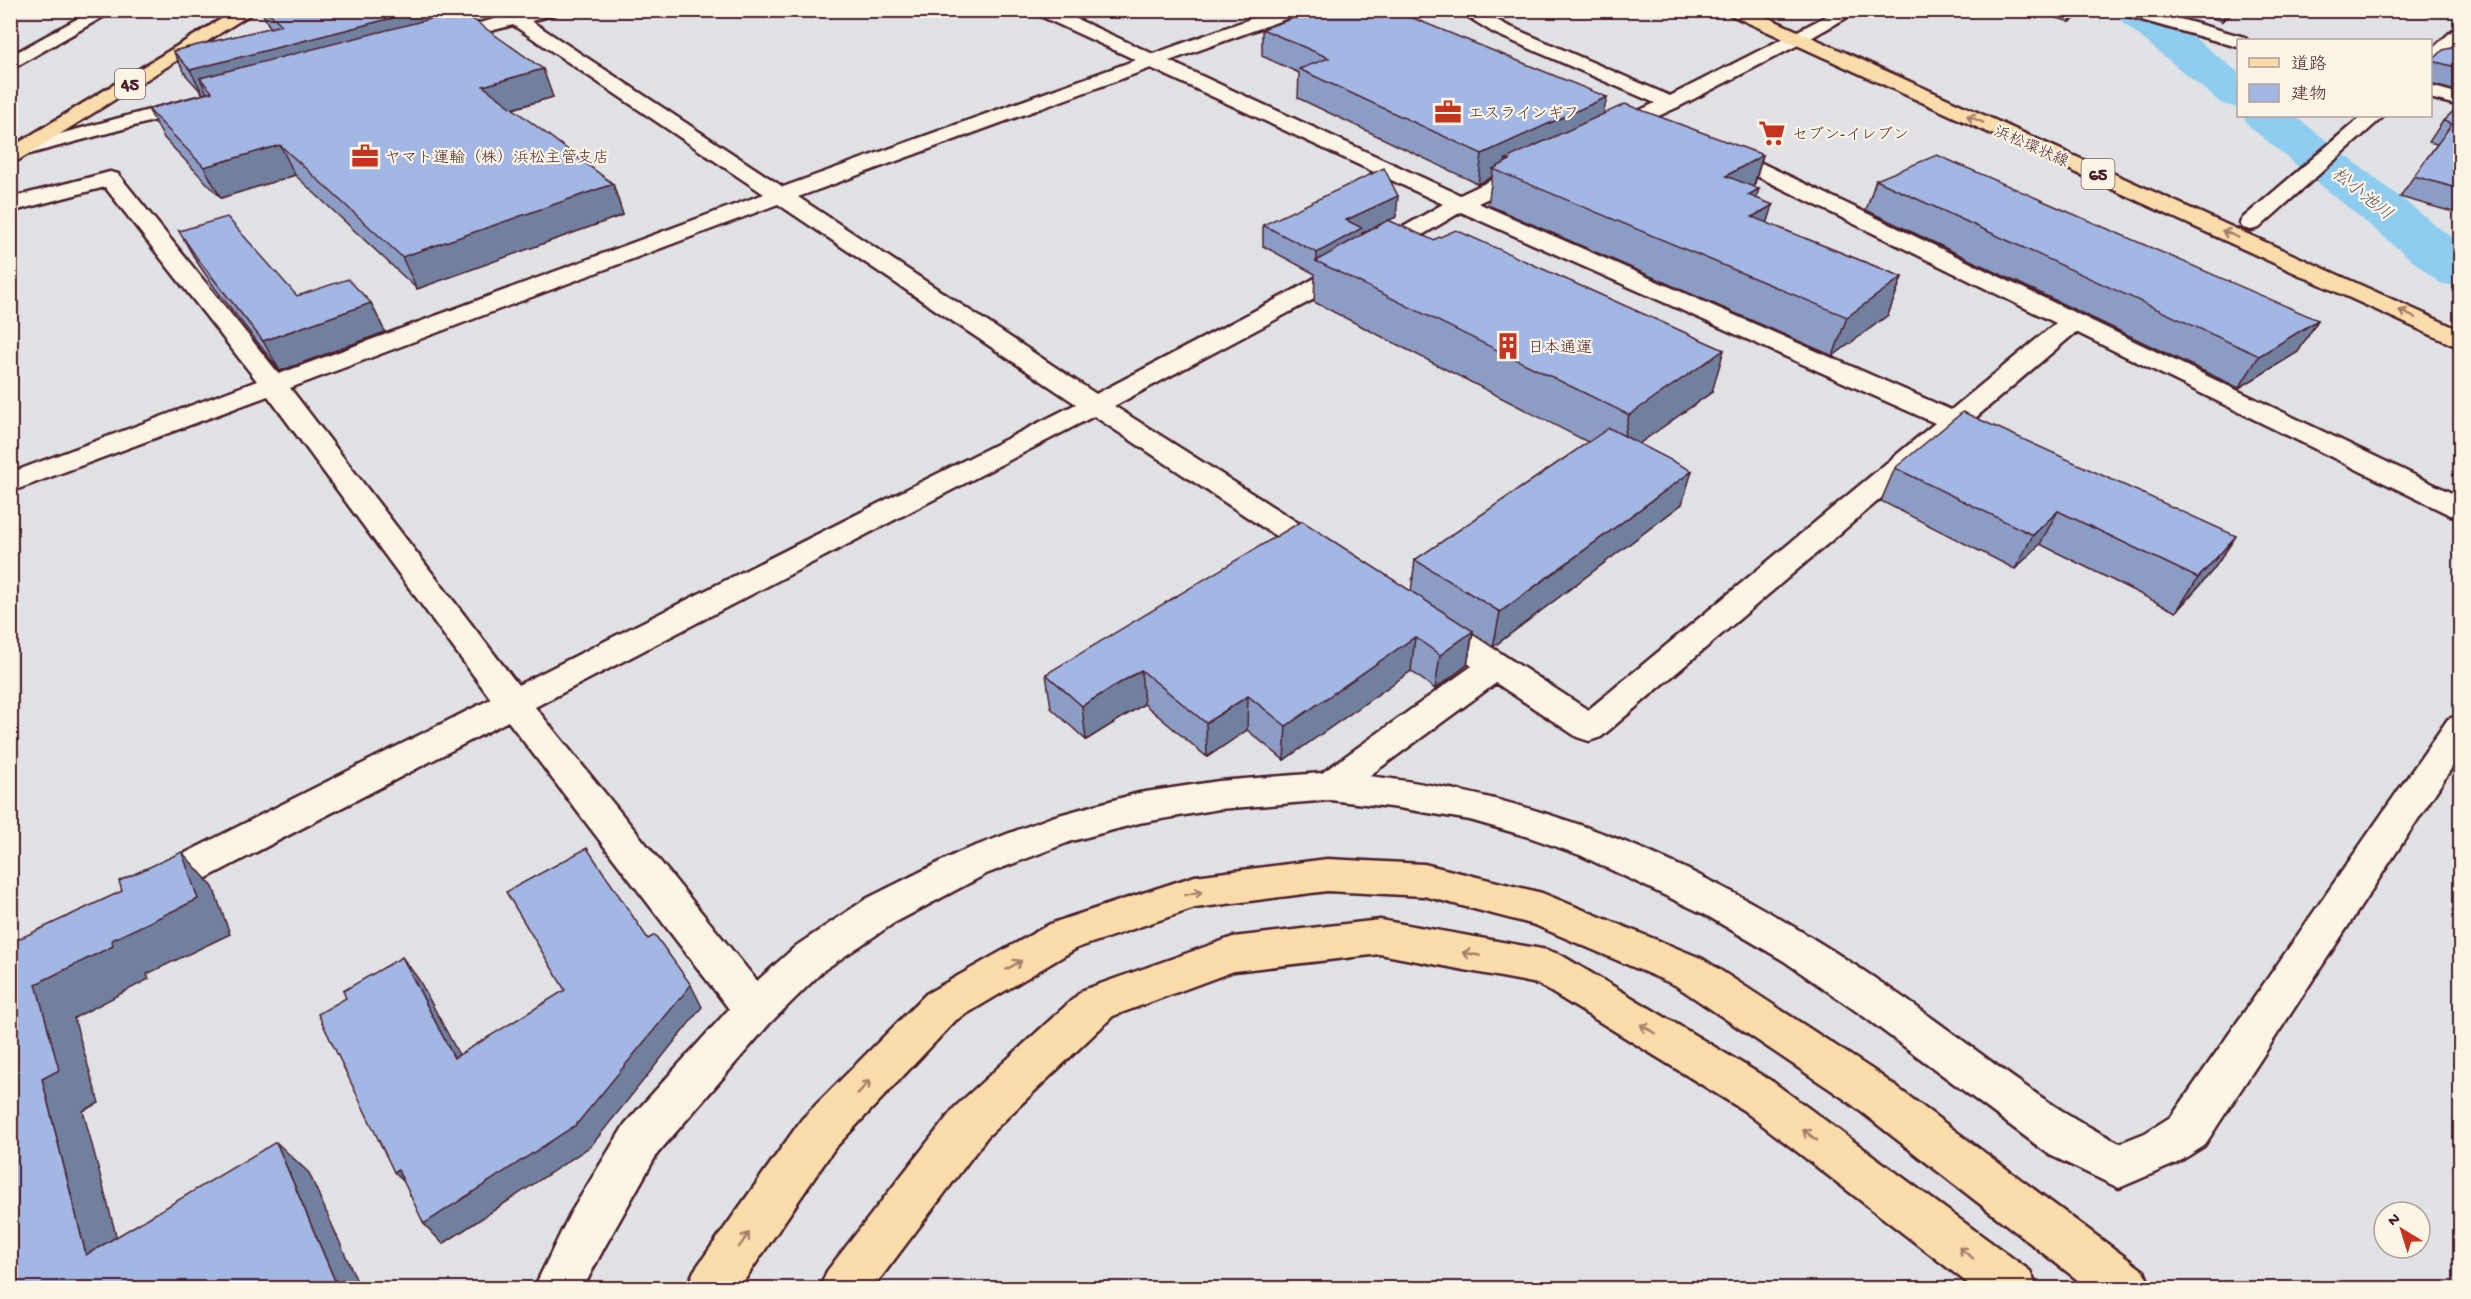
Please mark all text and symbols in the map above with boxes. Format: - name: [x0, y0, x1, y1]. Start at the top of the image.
- legend: [2237, 39, 2432, 117]
- text: 道路: [2291, 54, 2327, 76]
- road number: 45: [115, 69, 145, 99]
- text: 建物: [2291, 84, 2327, 106]
- office icon: エスラインギフ: [1433, 97, 1463, 127]
- place label: エスラインギフ: [1468, 106, 1579, 125]
- one-way arrow: [1967, 113, 1985, 125]
- supermarket icon: セブン-イレブン: [1757, 118, 1787, 148]
- street label: 浜松環状線: [1990, 121, 2072, 173]
- place label: セブン-イレブン: [1792, 126, 1909, 146]
- office icon: ヤマト運輸（株）浜松主管支店: [350, 141, 380, 171]
- place label: ヤマト運輸（株）浜松主管支店: [385, 148, 609, 169]
- road number: 65: [2082, 159, 2114, 189]
- water label: 松小池川: [2327, 163, 2397, 226]
- one-way arrow: [2221, 228, 2239, 239]
- one-way arrow: [2399, 308, 2417, 319]
- building icon: 日本通運: [1493, 331, 1523, 361]
- place label: 日本通運: [1528, 339, 1592, 359]
- one-way arrow: [1184, 886, 1203, 898]
- one-way arrow: [1462, 948, 1481, 959]
- one-way arrow: [1005, 959, 1022, 971]
- one-way arrow: [1640, 1022, 1657, 1034]
- one-way arrow: [856, 1079, 871, 1094]
- one-way arrow: [1803, 1129, 1819, 1142]
- north arrow: [2372, 1200, 2432, 1260]
- text: N: [2385, 1210, 2405, 1232]
- one-way arrow: [738, 1233, 750, 1249]
- one-way arrow: [1958, 1247, 1974, 1260]

